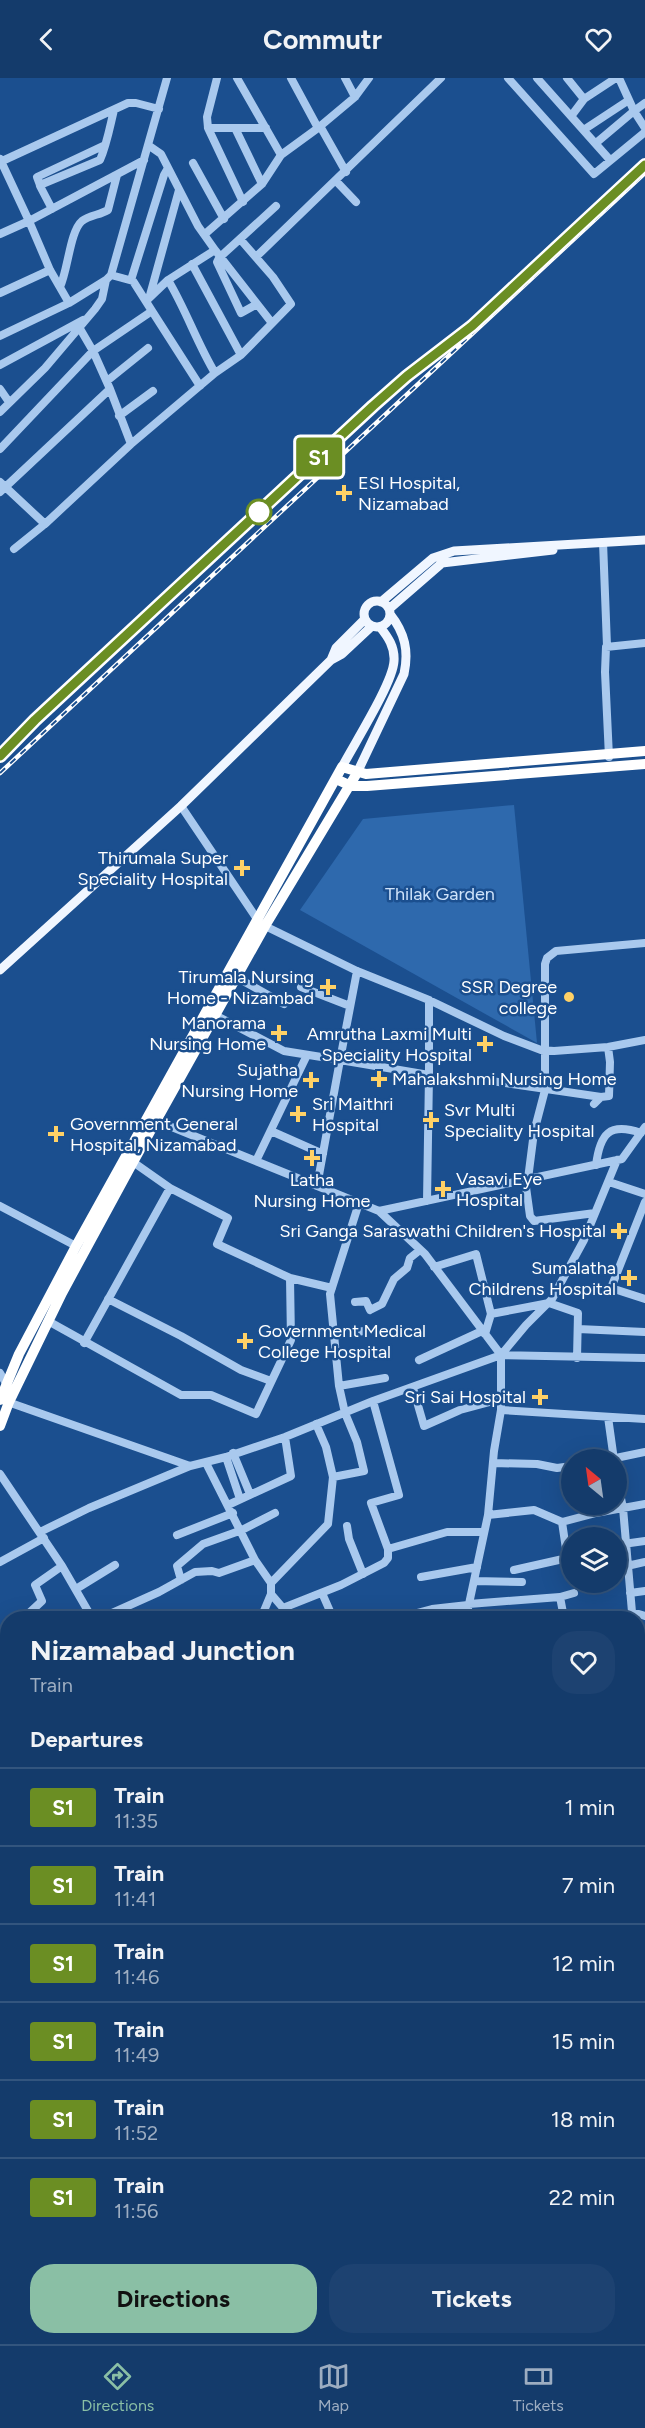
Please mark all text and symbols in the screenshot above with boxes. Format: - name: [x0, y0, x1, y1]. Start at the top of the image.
- icon: back: [30, 23, 63, 56]
- text: Commutr: [263, 23, 382, 56]
- icon: heart: [582, 23, 615, 56]
- line badge: S1: [292, 438, 346, 476]
- text: S1: [308, 445, 330, 470]
- place label: ESI Hospital, Nizamabad: [358, 472, 460, 515]
- marker: ESI Hospital, Nizamabad: [335, 484, 353, 502]
- unlabelled marker: [246, 499, 272, 525]
- place label: Thirumala Super Speciality Hospital: [77, 847, 228, 890]
- marker: Thirumala Super Speciality Hospital: [233, 859, 251, 877]
- park label: Thilak Garden: [385, 883, 495, 905]
- place label: Tirumala Nursing Home - Nizambad: [167, 966, 314, 1009]
- place label: SSR Degree college: [461, 976, 557, 1019]
- marker: Tirumala Nursing Home - Nizambad: [319, 978, 337, 996]
- marker: SSR Degree college: [562, 990, 576, 1004]
- place label: Manorama Nursing Home: [149, 1012, 266, 1055]
- place label: Amrutha Laxmi Multi Speciality Hospital: [307, 1023, 472, 1066]
- marker: Manorama Nursing Home: [270, 1024, 288, 1042]
- marker: Amrutha Laxmi Multi Speciality Hospital: [476, 1035, 494, 1053]
- place label: Sujatha Nursing Home: [181, 1059, 298, 1102]
- place label: Mahalakshmi Nursing Home: [392, 1068, 617, 1090]
- marker: Mahalakshmi Nursing Home: [370, 1070, 388, 1088]
- marker: Sujatha Nursing Home: [302, 1071, 320, 1089]
- place label: Sri Maithri Hospital: [312, 1093, 393, 1136]
- place label: Svr Multi Speciality Hospital: [444, 1099, 595, 1142]
- marker: Sri Maithri Hospital: [289, 1105, 307, 1123]
- marker: Svr Multi Speciality Hospital: [422, 1111, 440, 1129]
- place label: Government General Hospital, Nizamabad: [70, 1113, 238, 1156]
- marker: Government General Hospital, Nizamabad: [47, 1125, 65, 1143]
- marker: Latha Nursing Home: [303, 1149, 321, 1167]
- place label: Vasavi Eye Hospital: [456, 1168, 542, 1211]
- place label: Latha Nursing Home: [254, 1169, 371, 1212]
- marker: Vasavi Eye Hospital: [434, 1180, 452, 1198]
- place label: Sri Ganga Saraswathi Children's Hospital: [280, 1220, 606, 1242]
- marker: Sri Ganga Saraswathi Children's Hospital: [610, 1222, 628, 1240]
- place label: Sumalatha Childrens Hospital: [468, 1257, 616, 1300]
- marker: Sumalatha Childrens Hospital: [620, 1269, 638, 1287]
- place label: Government Medical College Hospital: [258, 1320, 426, 1363]
- marker: Government Medical College Hospital: [236, 1332, 254, 1350]
- place label: Sri Sai Hospital: [404, 1386, 526, 1408]
- marker: Sri Sai Hospital: [531, 1388, 549, 1406]
- north arrow: [561, 1449, 627, 1515]
- map controls: [561, 1449, 627, 1593]
- button: layers: [561, 1527, 627, 1593]
- button: heart: [552, 1631, 615, 1694]
- text: Nizamabad Junction: [30, 1633, 295, 1667]
- text: Train: [30, 1673, 73, 1697]
- text: Departures: [30, 1726, 143, 1753]
- text: Train: [114, 1782, 164, 1809]
- text: 1 min: [564, 1794, 615, 1821]
- text: S1: [52, 1795, 74, 1820]
- text: 11:35: [114, 1809, 158, 1833]
- text: Train: [114, 1860, 164, 1887]
- text: 7 min: [562, 1872, 615, 1899]
- text: S1: [52, 1873, 74, 1898]
- text: 11:41: [114, 1887, 156, 1911]
- text: Train: [114, 1938, 164, 1965]
- text: 12 min: [552, 1950, 615, 1977]
- text: S1: [52, 1951, 74, 1976]
- text: 11:46: [114, 1965, 159, 1989]
- text: Train: [114, 2016, 164, 2043]
- text: 15 min: [552, 2028, 615, 2055]
- text: S1: [52, 2029, 74, 2054]
- text: 11:49: [114, 2043, 159, 2067]
- text: Train: [114, 2094, 164, 2121]
- text: 18 min: [551, 2106, 615, 2133]
- text: S1: [52, 2107, 74, 2132]
- text: 11:52: [114, 2121, 158, 2145]
- text: Train: [114, 2172, 164, 2199]
- text: 22 min: [549, 2184, 615, 2211]
- text: S1: [52, 2185, 74, 2210]
- text: 11:56: [114, 2199, 158, 2223]
- button: Directions: [30, 2264, 317, 2333]
- button: Tickets: [329, 2264, 615, 2333]
- tab: Directions: [81, 2360, 154, 2415]
- tab: Map: [317, 2360, 350, 2415]
- tab: Tickets: [513, 2360, 564, 2415]

